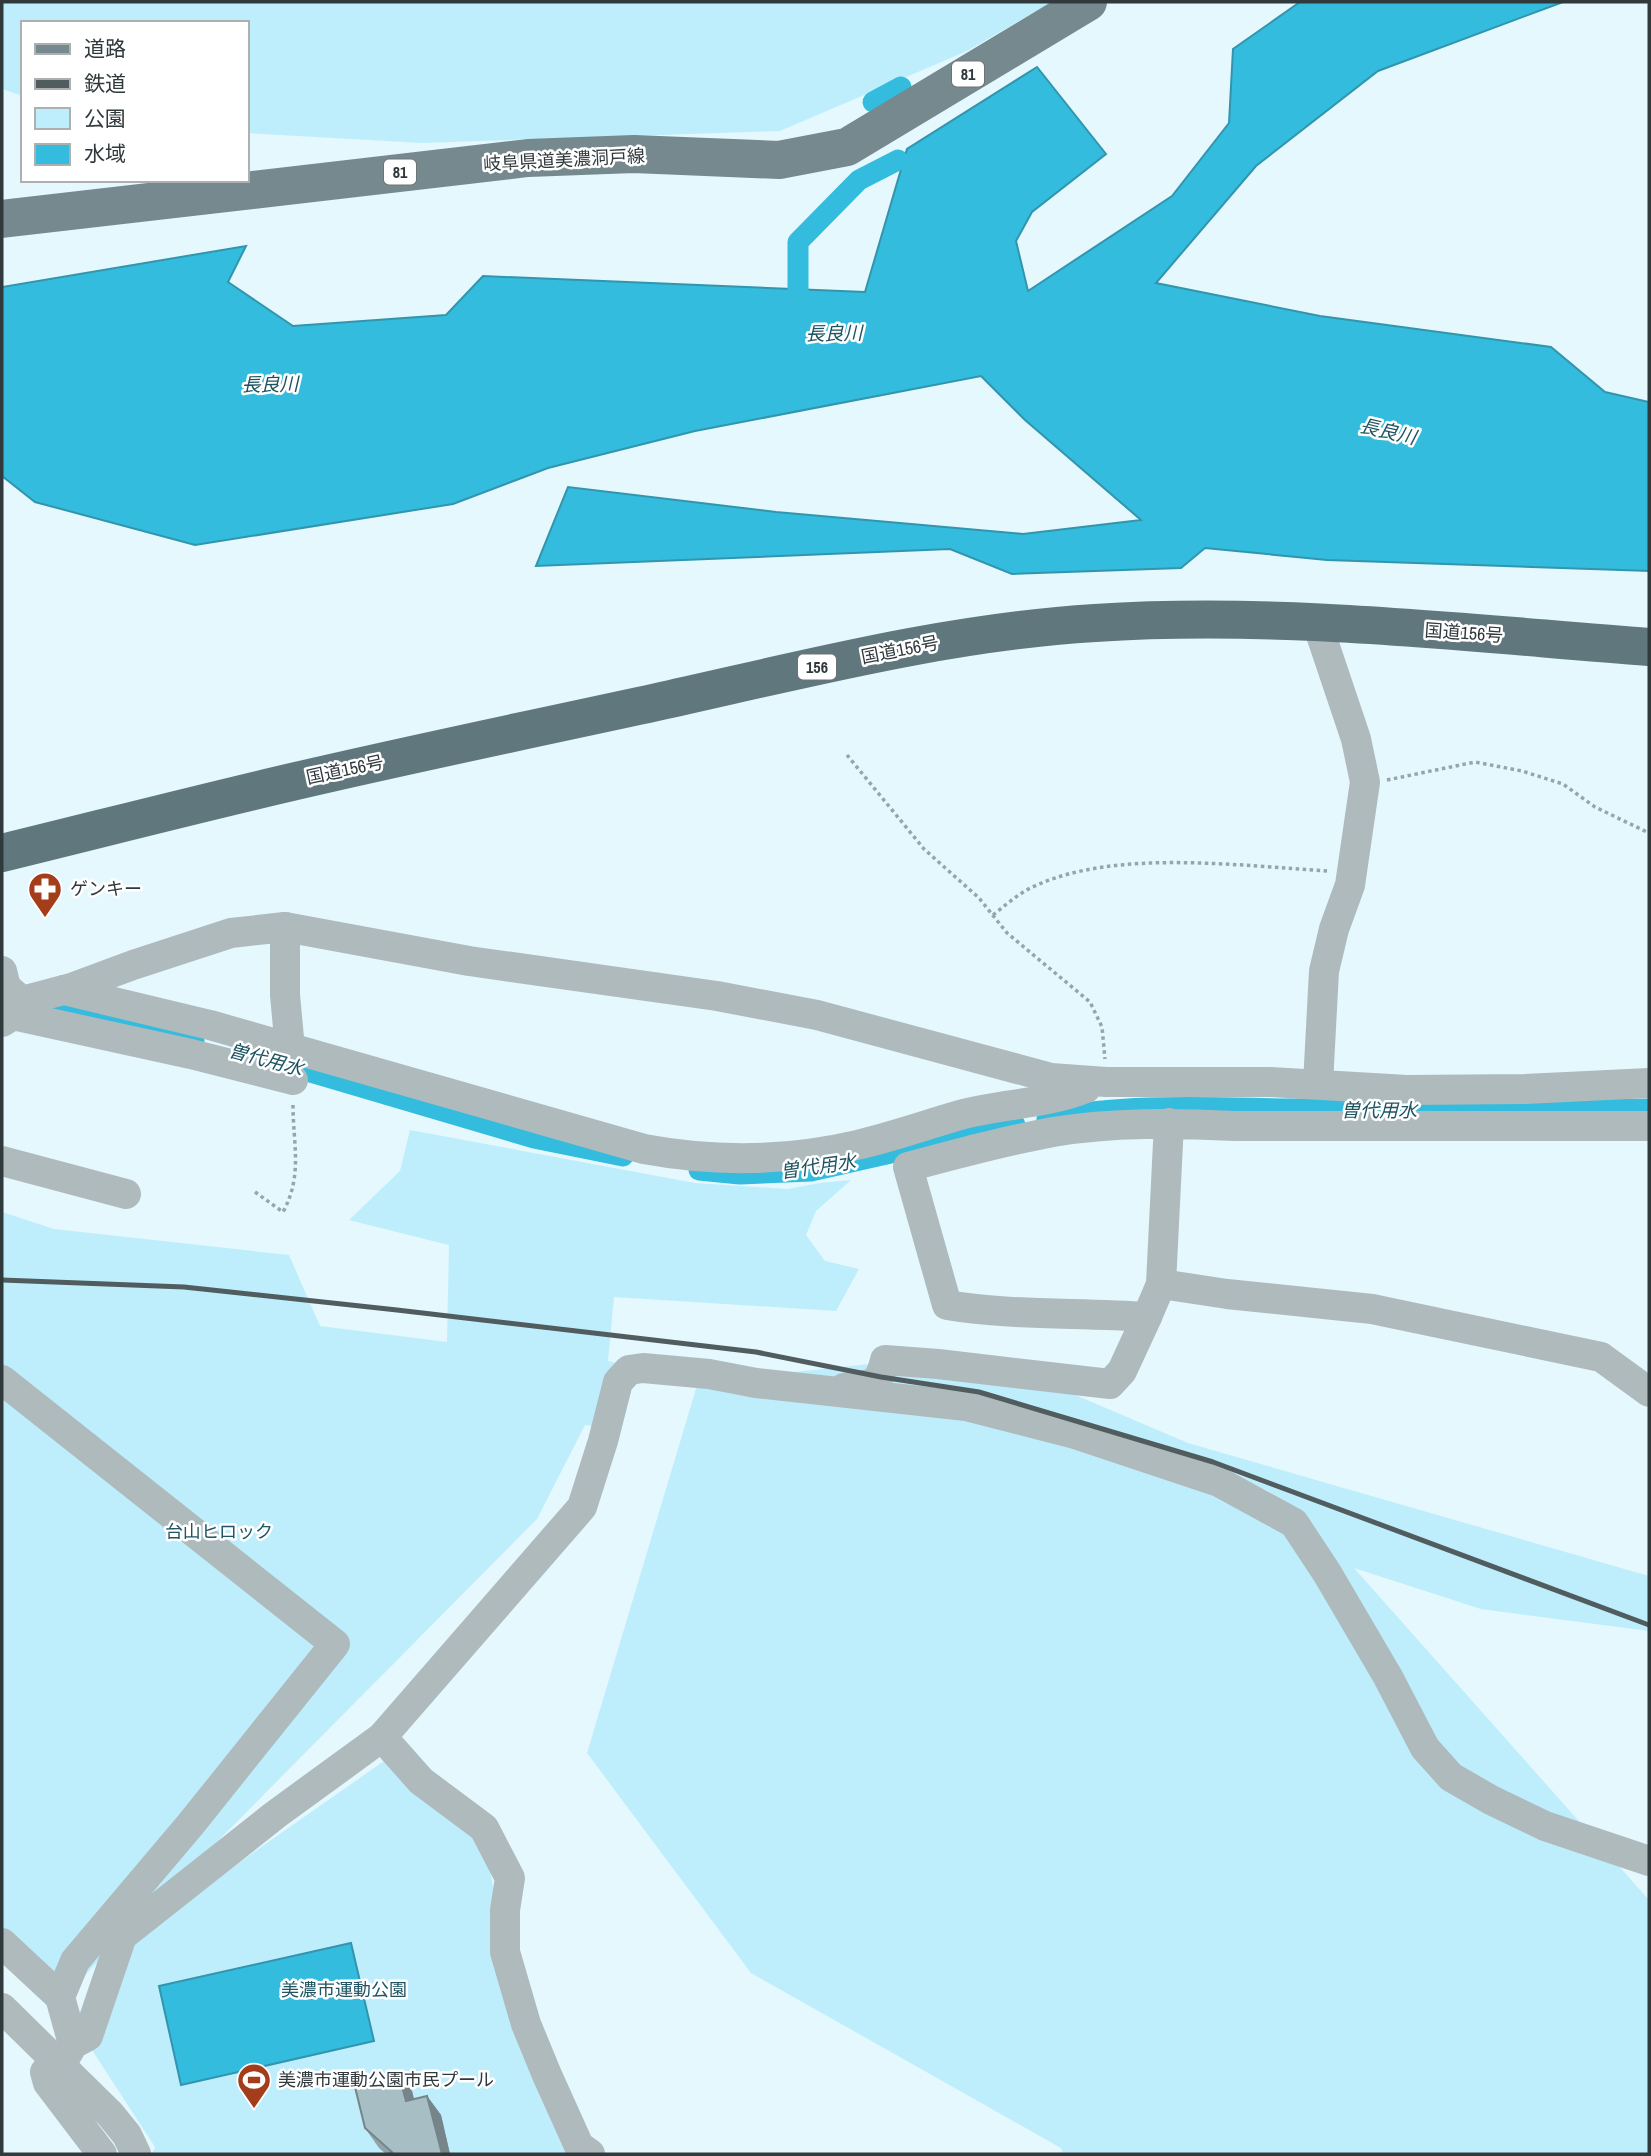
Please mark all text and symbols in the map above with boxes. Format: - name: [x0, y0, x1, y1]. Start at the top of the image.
- legend: [21, 21, 248, 182]
- text: 道路: [84, 34, 126, 63]
- road number: 81: [952, 61, 984, 86]
- text: 鉄道: [84, 69, 126, 98]
- text: 公園: [84, 104, 126, 133]
- text: 水域: [84, 139, 126, 168]
- street label: 岐阜県道美濃洞戸線: [482, 143, 646, 176]
- road number: 81: [384, 160, 416, 184]
- water label: 長良川: [805, 319, 865, 346]
- water label: 長良川: [241, 370, 301, 397]
- water label: 長良川: [1357, 412, 1421, 451]
- street label: 国道156号: [1424, 617, 1504, 648]
- street label: 国道156号: [859, 630, 941, 669]
- road number: 156: [798, 654, 836, 680]
- street label: 国道156号: [304, 749, 386, 790]
- pharmacy icon: ゲンキー: [26, 870, 64, 919]
- place label: ゲンキー: [70, 876, 142, 901]
- water label: 曽代用水: [226, 1037, 308, 1082]
- water label: 曽代用水: [1341, 1097, 1419, 1123]
- water label: 曽代用水: [779, 1148, 859, 1184]
- park label: 台山ヒロック: [165, 1519, 273, 1544]
- park label: 美濃市運動公園: [281, 1977, 407, 2002]
- sports icon: 美濃市運動公園市民プール: [235, 2061, 273, 2110]
- place label: 美濃市運動公園市民プール: [278, 2067, 494, 2092]

